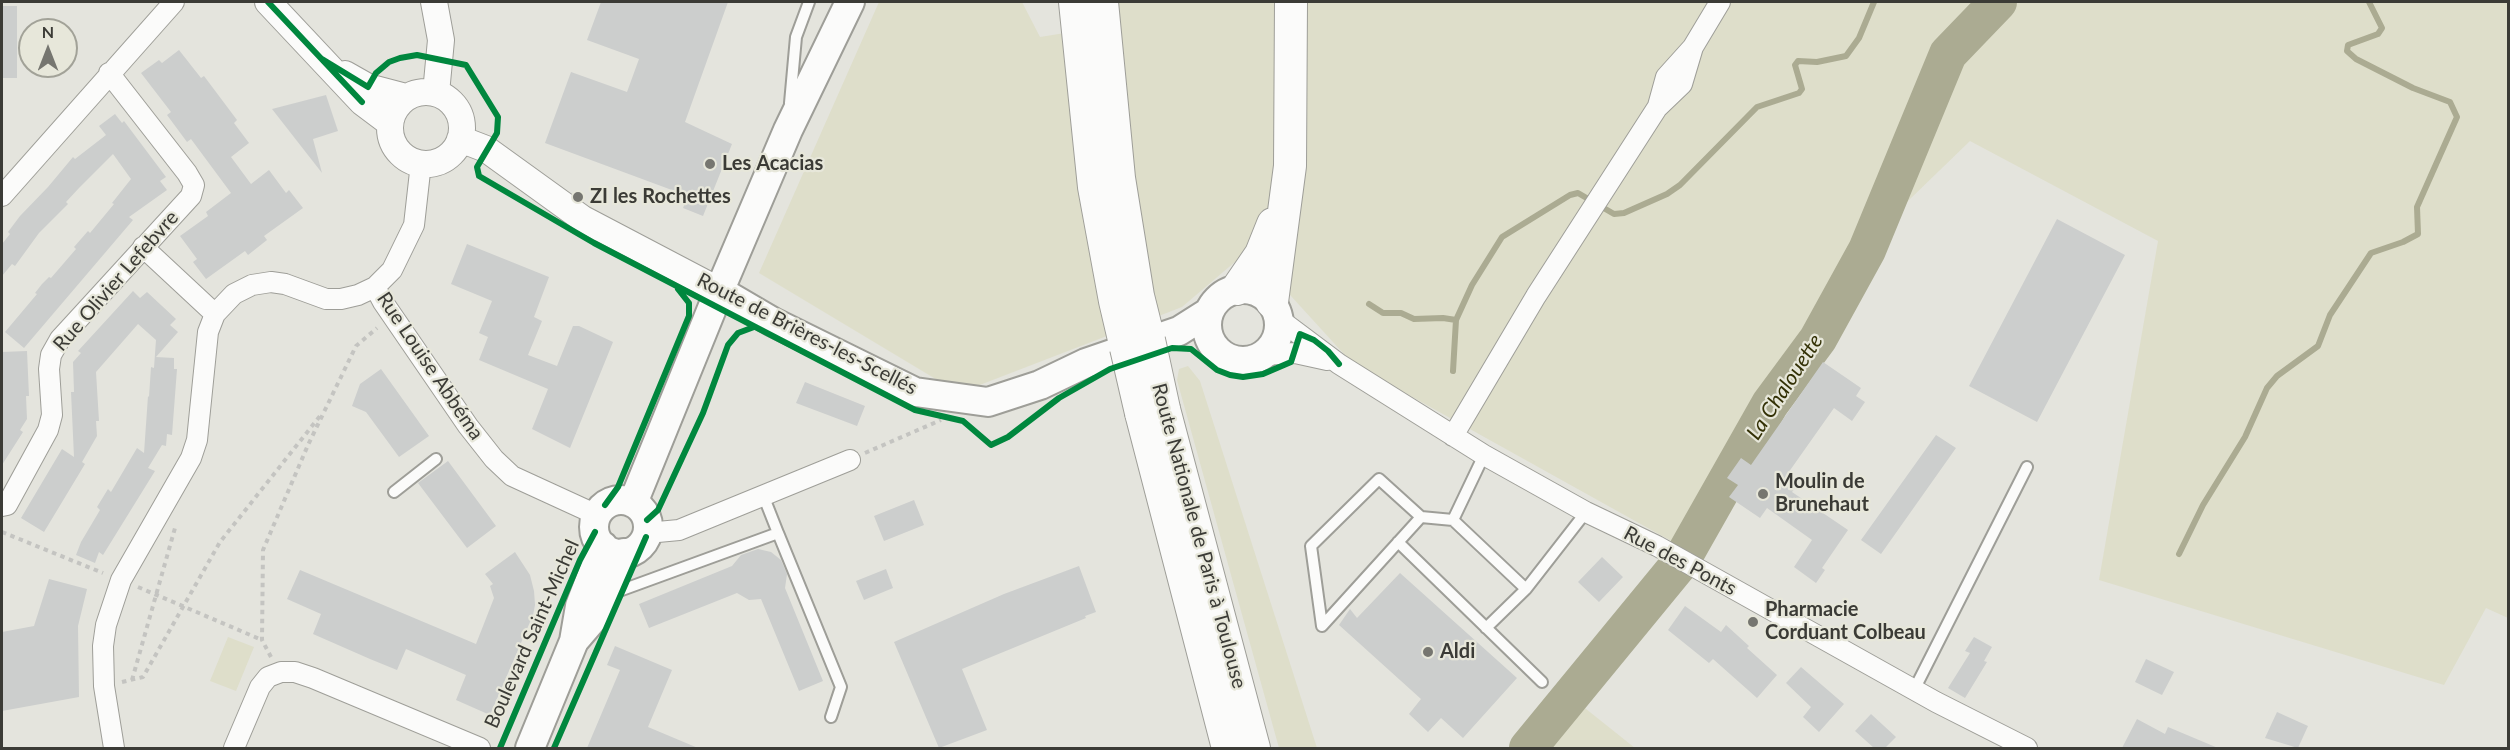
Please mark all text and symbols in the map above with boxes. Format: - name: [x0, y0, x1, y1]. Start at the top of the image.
- north arrow: [18, 18, 78, 78]
- text: N: [42, 22, 54, 41]
- place label: Les Acacias: [722, 152, 823, 176]
- marker: Les Acacias: [703, 157, 717, 171]
- place label: ZI les Rochettes: [590, 185, 731, 209]
- marker: ZI les Rochettes: [571, 190, 585, 204]
- street label: Rue Olivier Lefebvre: [48, 206, 184, 356]
- street label: Route de Brières-les-Scellés: [693, 268, 921, 400]
- street label: Rue Louise Abbéma: [372, 288, 488, 444]
- water label: La Chalouette: [1742, 330, 1828, 444]
- street label: Route Nationale de Paris à Toulouse: [1147, 381, 1251, 691]
- place label: Moulin de Brunehaut: [1775, 470, 1869, 517]
- marker: Moulin de Brunehaut: [1756, 487, 1770, 501]
- street label: Rue des Ponts: [1620, 521, 1740, 601]
- street label: Boulevard Saint-Michel: [480, 536, 584, 732]
- place label: Pharmacie Corduant Colbeau: [1765, 598, 1926, 645]
- marker: Pharmacie Corduant Colbeau: [1746, 615, 1760, 629]
- place label: Aldi: [1440, 640, 1475, 664]
- marker: Aldi: [1421, 645, 1435, 659]

